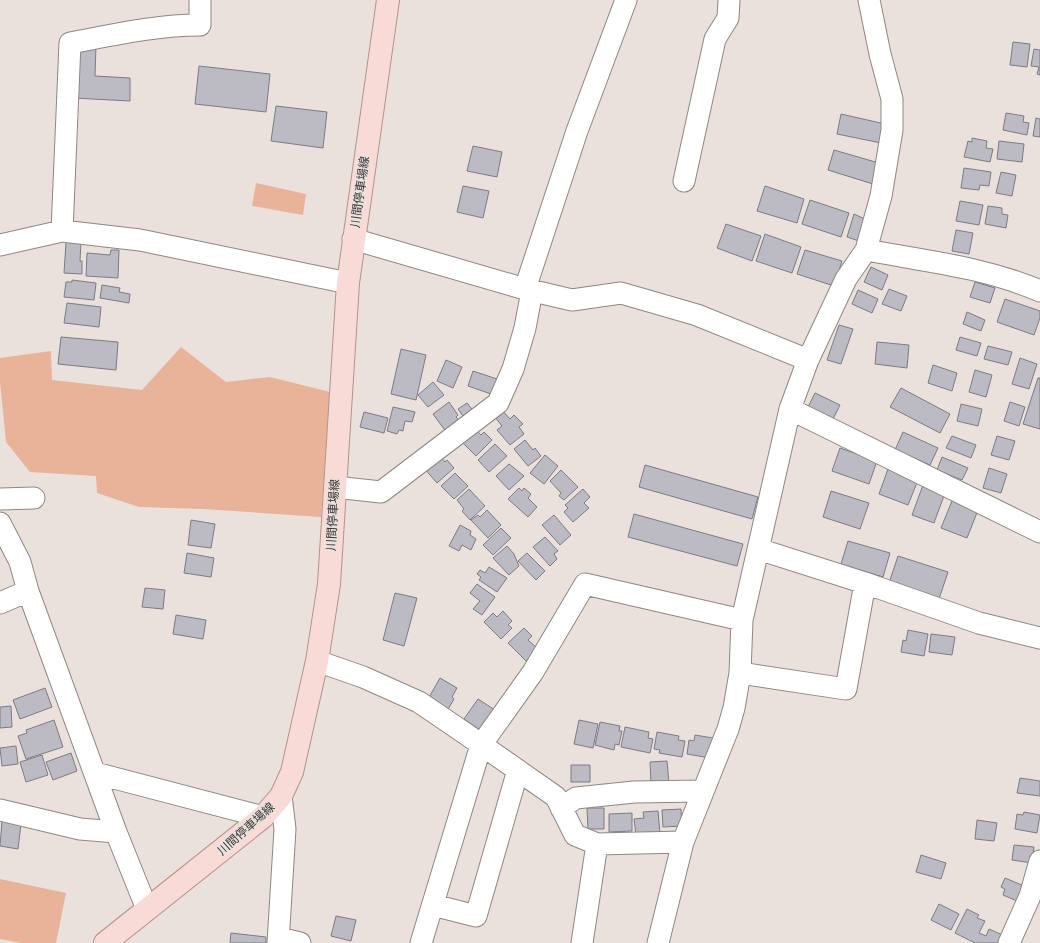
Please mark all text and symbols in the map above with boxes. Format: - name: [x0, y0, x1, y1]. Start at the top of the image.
- street label: 川間停車場線: [347, 155, 373, 229]
- street label: 川間停車場線: [323, 479, 343, 551]
- street label: 川間停車場線: [214, 799, 278, 859]

